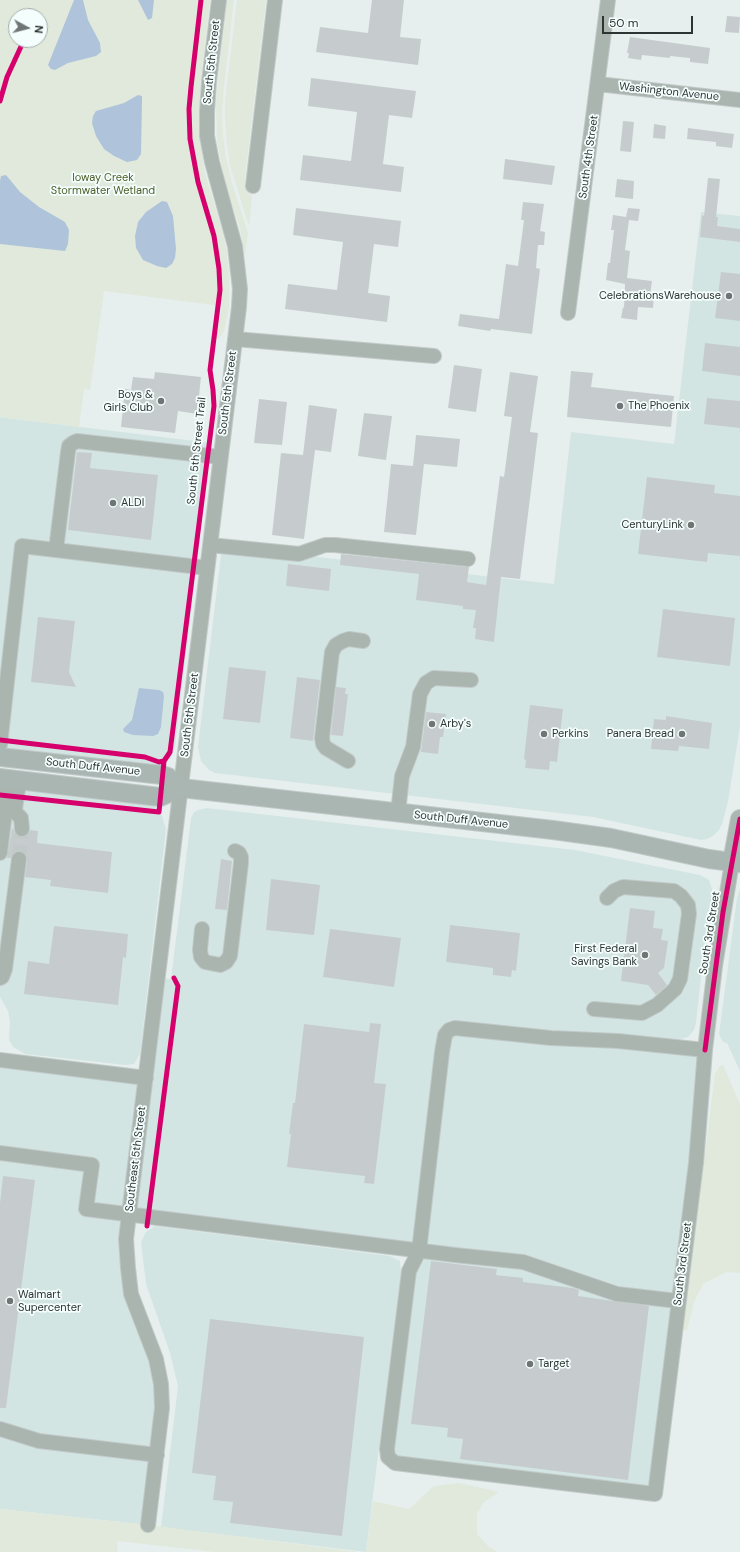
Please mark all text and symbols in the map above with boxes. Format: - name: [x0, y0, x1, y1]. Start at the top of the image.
- north arrow: [8, 8, 48, 48]
- scale bar: [604, 8, 695, 34]
- text: 50 m: [609, 15, 638, 31]
- street label: South 5th Street: [201, 19, 223, 105]
- text: N: [31, 25, 46, 34]
- street label: Washington Avenue: [618, 80, 720, 104]
- street label: South 4th Street: [577, 114, 601, 200]
- park label: Ioway Creek Stormwater Wetland: [51, 171, 155, 197]
- place label: CelebrationsWarehouse: [599, 289, 721, 303]
- marker: CelebrationsWarehouse: [724, 291, 734, 301]
- street label: South 5th Street: [216, 350, 240, 436]
- place label: Boys & Girls Club: [104, 388, 153, 414]
- marker: Boys & Girls Club: [156, 396, 166, 406]
- street label: South 5th Street Trail: [185, 397, 209, 505]
- place label: The Phoenix: [628, 399, 690, 413]
- marker: The Phoenix: [615, 401, 625, 411]
- place label: ALDI: [121, 496, 144, 510]
- marker: ALDI: [108, 498, 118, 508]
- place label: CenturyLink: [621, 518, 683, 532]
- marker: CenturyLink: [686, 520, 696, 530]
- street label: South 5th Street: [178, 672, 202, 758]
- place label: Arby's: [440, 717, 471, 731]
- marker: Arby's: [427, 719, 437, 729]
- place label: Perkins: [552, 727, 588, 741]
- place label: Panera Bread: [607, 727, 674, 741]
- marker: Perkins: [539, 729, 549, 739]
- marker: Panera Bread: [677, 729, 687, 739]
- street label: South Duff Avenue: [45, 756, 141, 778]
- street label: South Duff Avenue: [413, 809, 509, 831]
- street label: South 3rd Street: [697, 890, 723, 976]
- place label: First Federal Savings Bank: [571, 942, 637, 968]
- marker: First Federal Savings Bank: [640, 950, 650, 960]
- street label: Southeast 5th Street: [123, 1106, 149, 1212]
- street label: South 3rd Street: [671, 1221, 695, 1307]
- place label: Walmart Supercenter: [18, 1288, 81, 1314]
- marker: Walmart Supercenter: [5, 1296, 15, 1306]
- place label: Target: [538, 1357, 570, 1371]
- marker: Target: [525, 1359, 535, 1369]

